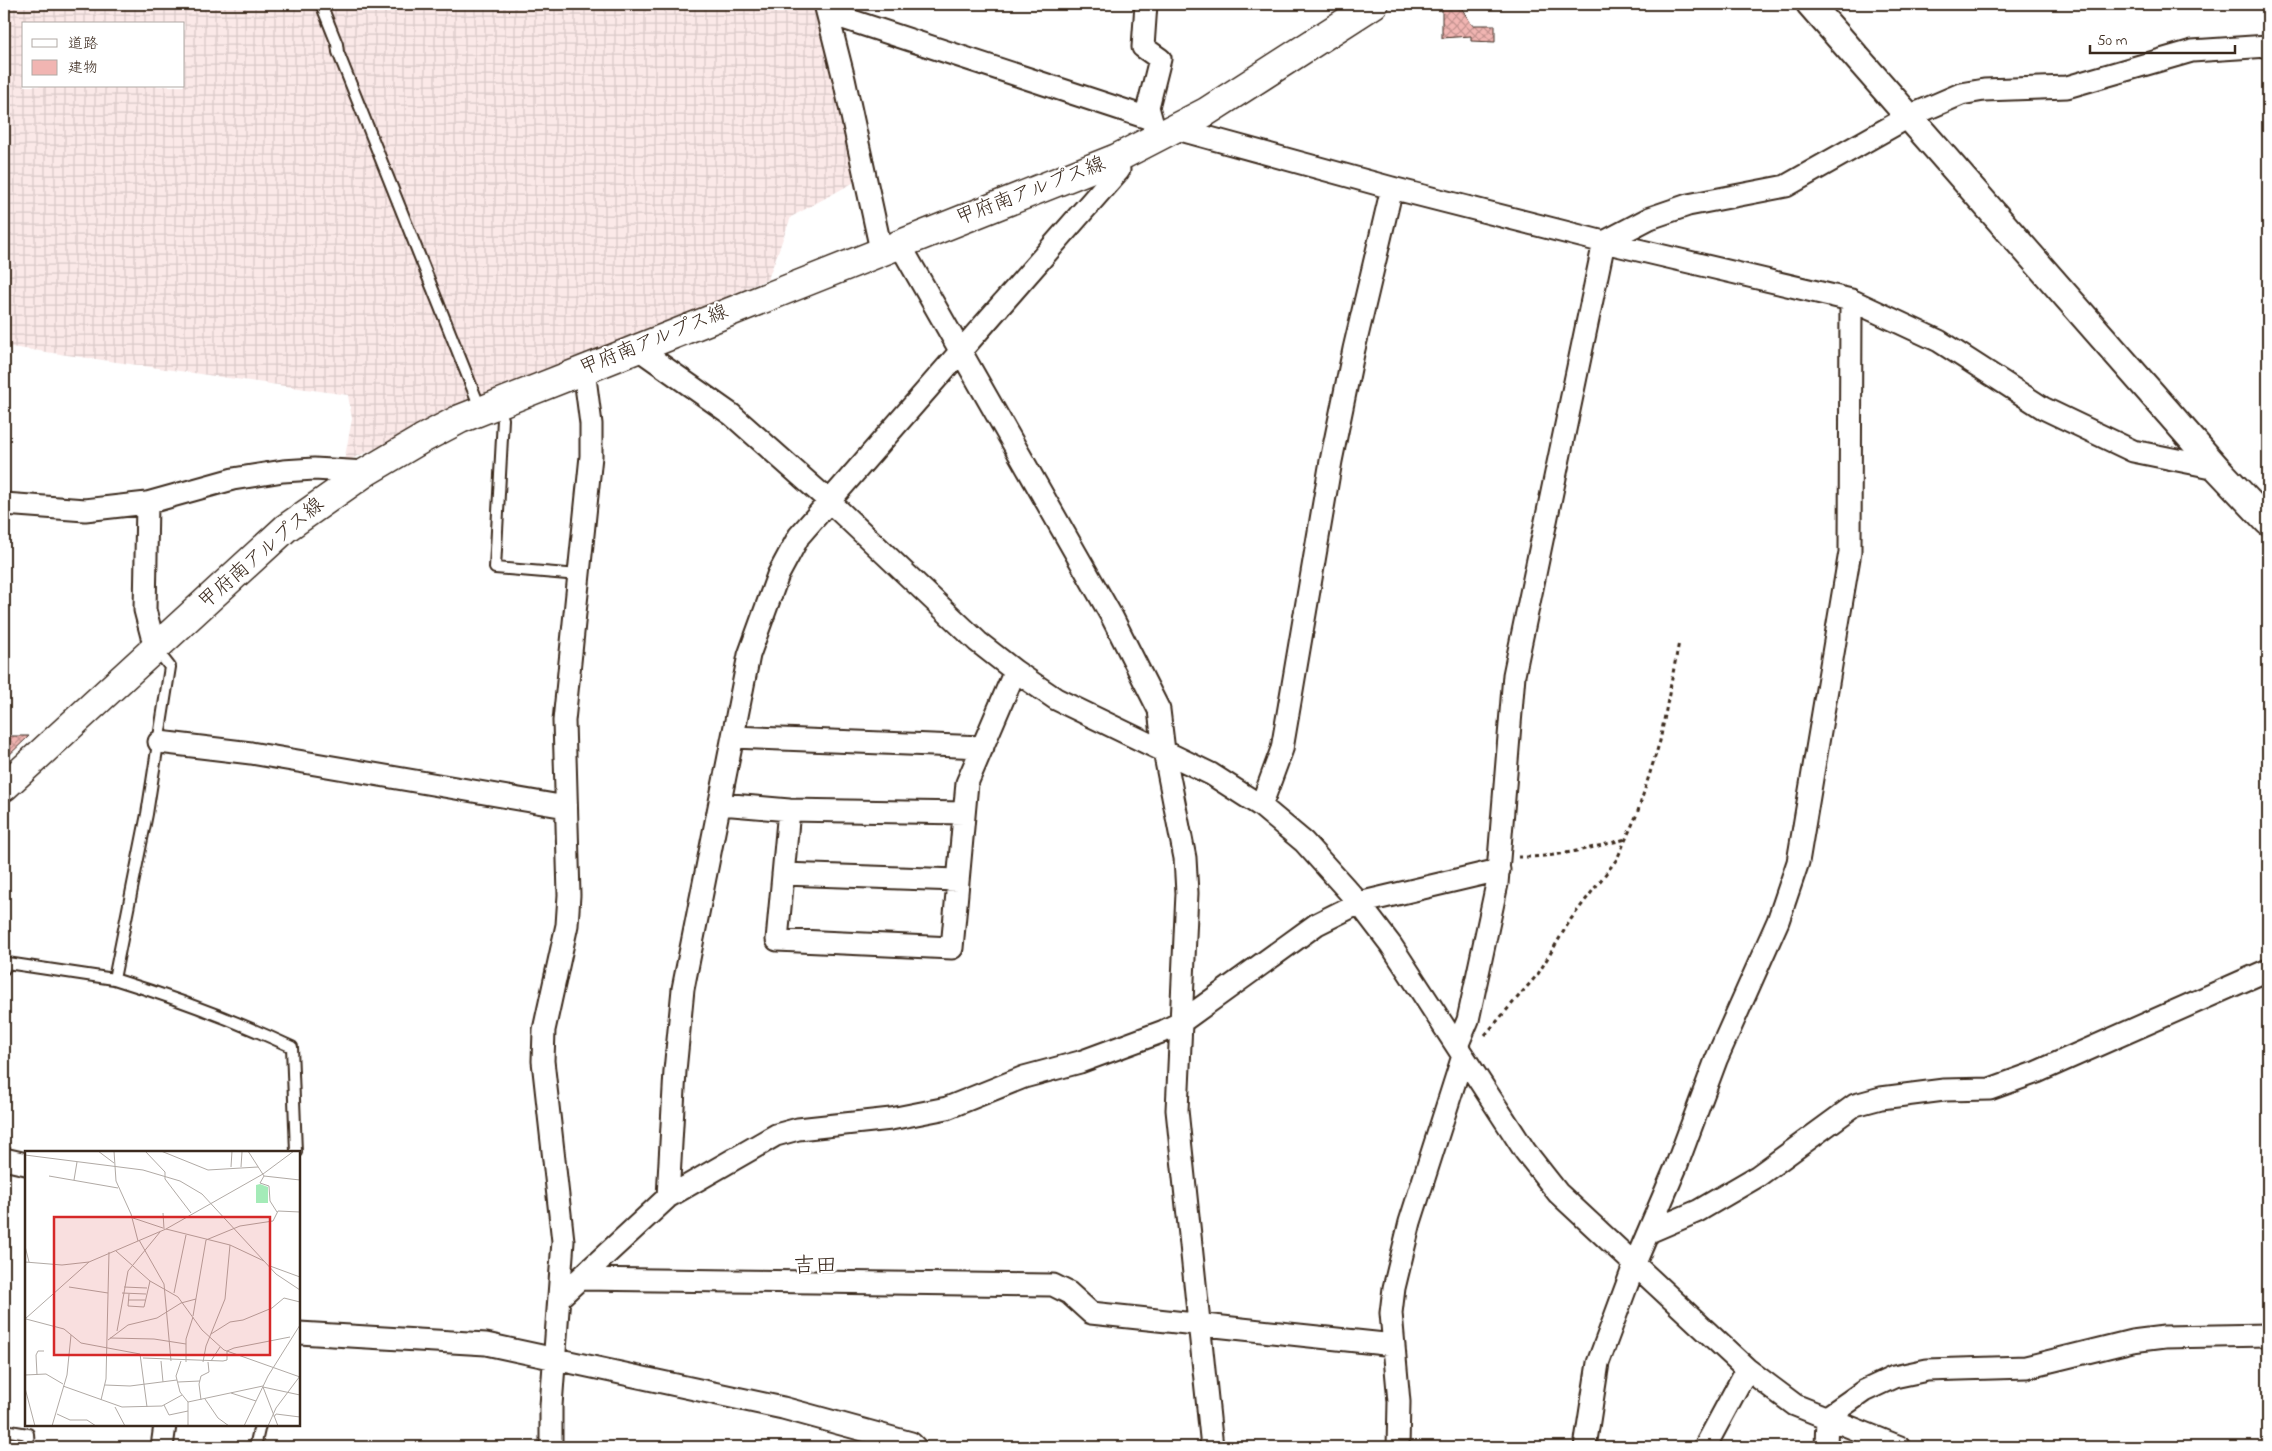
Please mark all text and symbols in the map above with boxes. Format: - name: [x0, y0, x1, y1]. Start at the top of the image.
- legend: [22, 22, 185, 88]
- scale bar: [2090, 22, 2234, 54]
- text: 50 m: [2097, 30, 2128, 52]
- text: 道路: [68, 33, 98, 55]
- text: 建物: [68, 57, 98, 79]
- street label: 甲府南アルプス線: [952, 150, 1110, 234]
- street label: 甲府南アルプス線: [575, 298, 733, 384]
- street label: 甲府南アルプス線: [193, 491, 331, 617]
- inset map: [25, 1151, 300, 1426]
- district label: 吉田: [793, 1251, 837, 1283]

